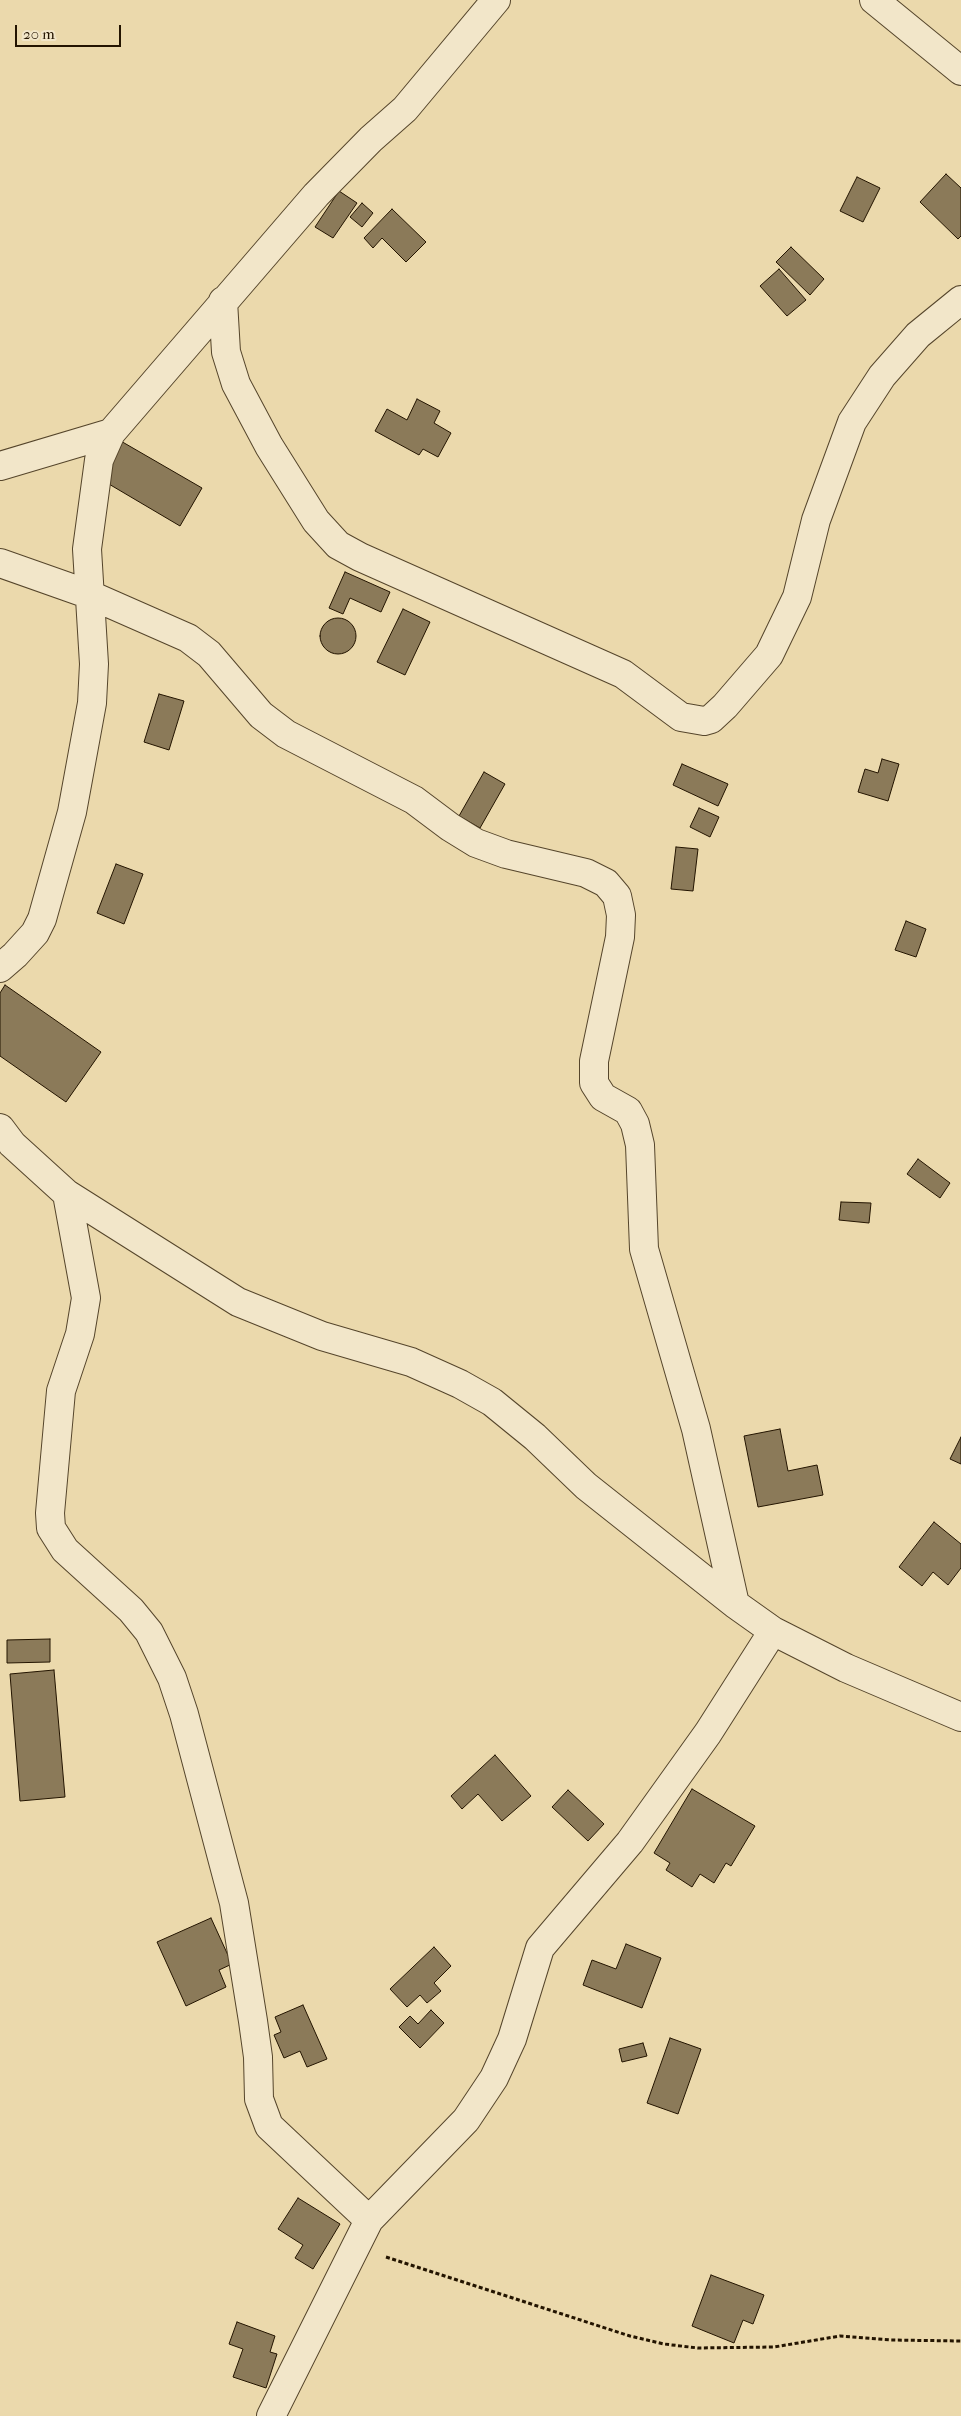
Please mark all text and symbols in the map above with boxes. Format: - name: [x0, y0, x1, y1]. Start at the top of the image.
- scale bar: [18, 15, 124, 47]
- text: 20 m: [23, 25, 55, 43]

